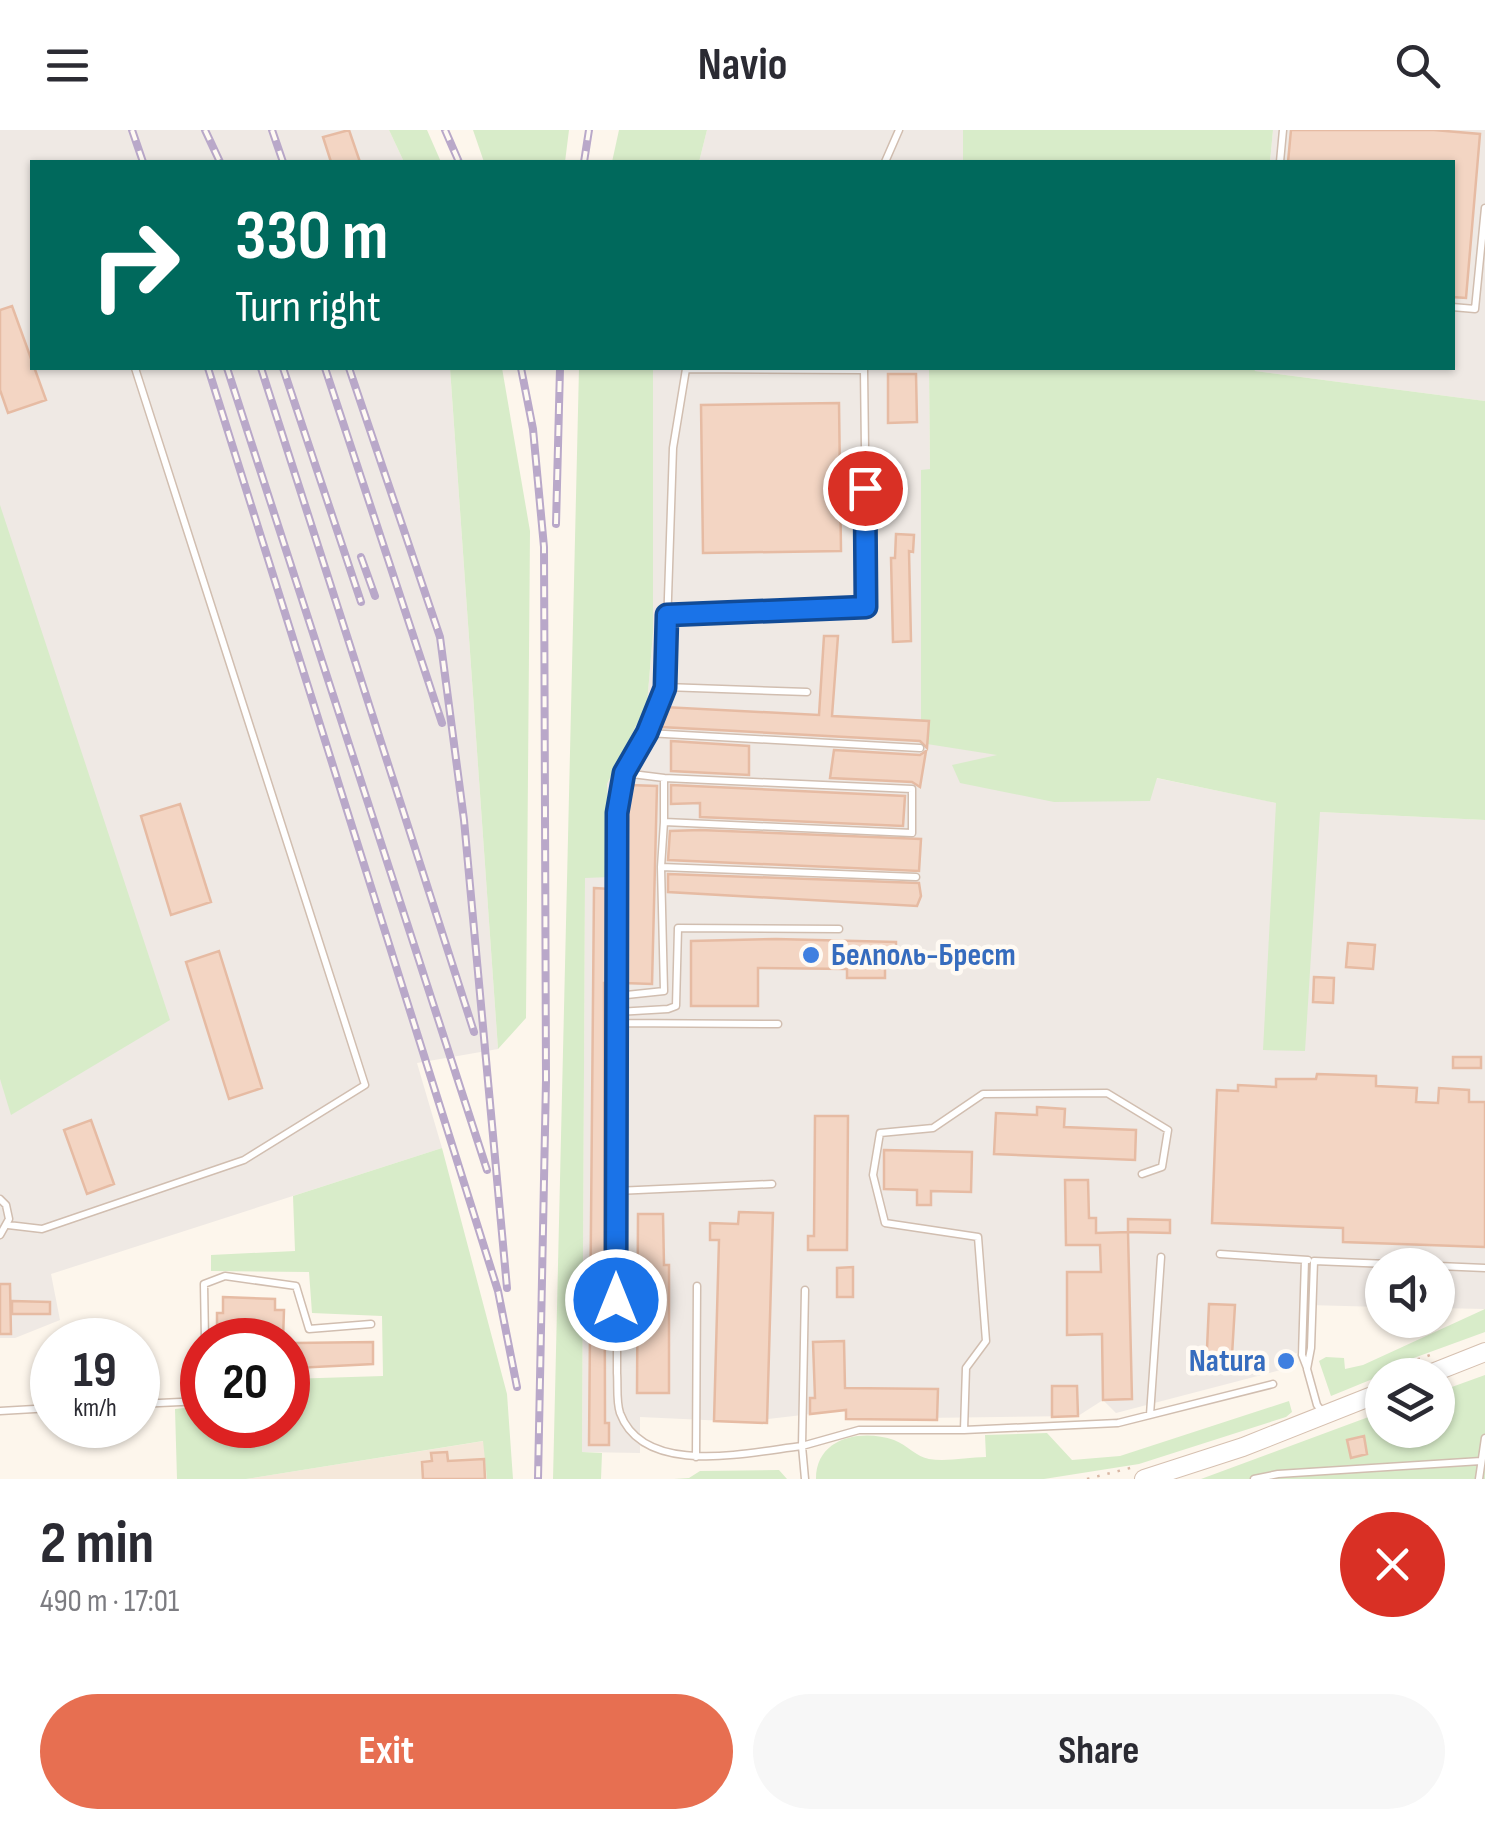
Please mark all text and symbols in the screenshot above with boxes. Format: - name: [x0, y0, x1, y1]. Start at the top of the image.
- icon: menu: [40, 38, 95, 93]
- text: Navio: [698, 38, 787, 93]
- icon: search: [1390, 38, 1445, 93]
- text: 330 m: [235, 195, 388, 279]
- icon: right: [70, 200, 200, 330]
- text: Turn right: [235, 280, 381, 335]
- pin: [823, 446, 908, 531]
- icon: arrive: [838, 461, 893, 516]
- place label: Белполь-Брест: [831, 936, 1016, 975]
- marker: Белполь-Брест: [800, 944, 822, 966]
- position arrow: [564, 1248, 668, 1352]
- map controls: [1365, 1248, 1455, 1448]
- button: sound: [1365, 1248, 1455, 1338]
- speed limit sign: 20: [180, 1318, 310, 1448]
- text: 19: [73, 1341, 117, 1401]
- place label: Natura: [1189, 1342, 1266, 1381]
- marker: Natura: [1275, 1350, 1297, 1372]
- button: layers: [1365, 1358, 1455, 1448]
- text: km/h: [73, 1393, 117, 1424]
- text: 2 min: [40, 1508, 154, 1580]
- button: close: [1340, 1512, 1445, 1617]
- text: 490 m · 17:01: [40, 1582, 179, 1621]
- button: Exit: [40, 1694, 733, 1809]
- button: Share: [753, 1694, 1445, 1809]

